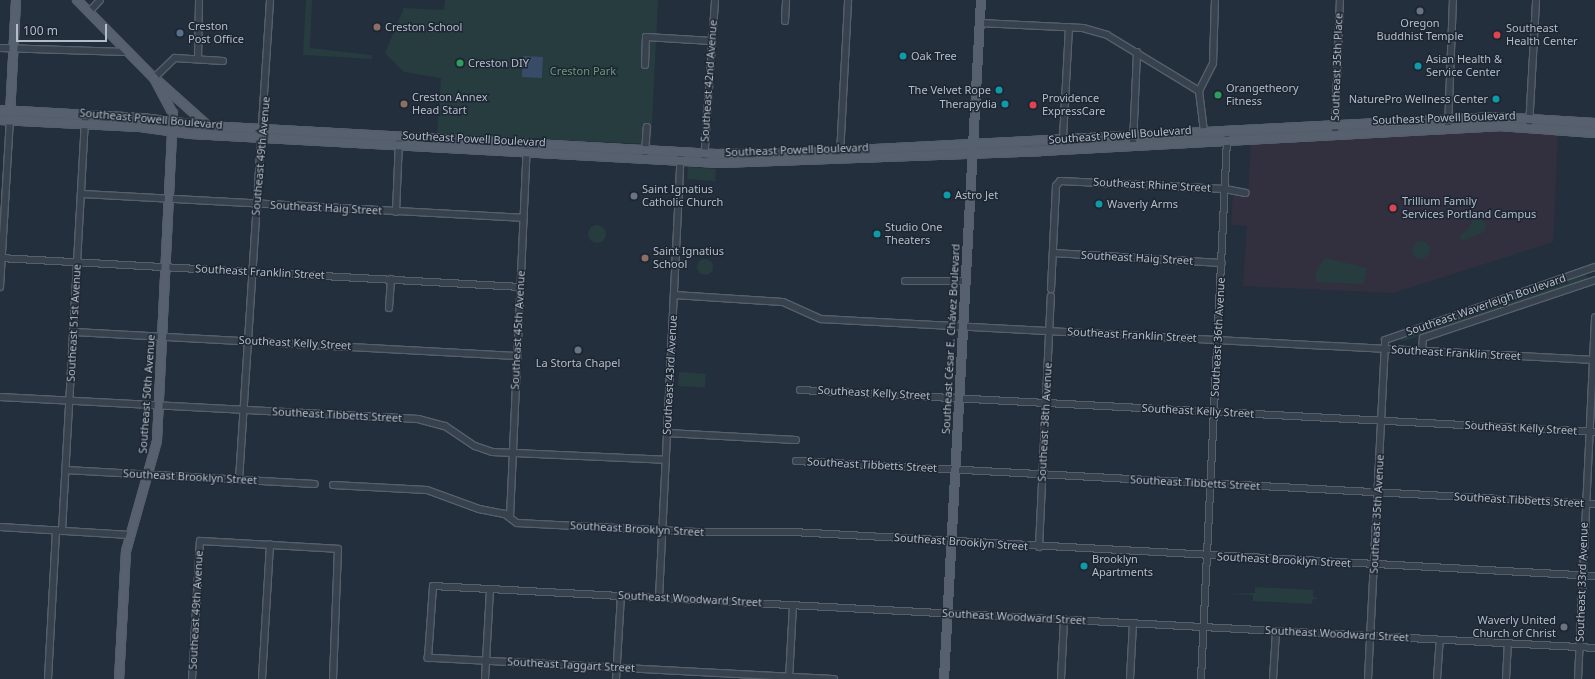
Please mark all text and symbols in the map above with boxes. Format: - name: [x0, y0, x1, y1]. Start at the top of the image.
- marker: Oregon Buddhist Temple: [1415, 6, 1425, 16]
- street label: Southeast 35th Place: [1329, 13, 1345, 121]
- scale bar: [18, 16, 109, 42]
- place label: Oregon Buddhist Temple: [1377, 17, 1463, 43]
- place label: Creston Post Office: [188, 20, 244, 46]
- place label: Creston School: [385, 20, 462, 34]
- street label: Southeast 42nd Avenue: [698, 20, 720, 142]
- text: 100 m: [23, 22, 58, 39]
- marker: Creston School: [372, 22, 382, 32]
- place label: Southeast Health Center: [1506, 22, 1578, 48]
- marker: Creston Post Office: [175, 28, 185, 38]
- marker: Southeast Health Center: [1491, 29, 1503, 41]
- place label: Oak Tree: [911, 49, 957, 63]
- marker: Oak Tree: [898, 51, 908, 61]
- place label: Asian Health & Service Center: [1426, 53, 1502, 79]
- place label: Creston DIY: [468, 56, 529, 70]
- marker: Creston DIY: [455, 58, 465, 68]
- marker: Asian Health & Service Center: [1413, 61, 1423, 71]
- park label: Creston Park: [550, 64, 616, 78]
- place label: Orangetheory Fitness: [1226, 82, 1299, 108]
- place label: The Velvet Rope: [909, 83, 991, 97]
- marker: The Velvet Rope: [994, 85, 1004, 95]
- marker: Orangetheory Fitness: [1213, 90, 1223, 100]
- place label: Creston Annex Head Start: [412, 91, 487, 117]
- place label: Providence ExpressCare: [1042, 92, 1105, 118]
- place label: NaturePro Wellness Center: [1349, 92, 1488, 106]
- marker: NaturePro Wellness Center: [1491, 94, 1501, 104]
- street label: Southeast 49th Avenue: [249, 96, 273, 216]
- place label: Therapydia: [939, 97, 997, 111]
- marker: Creston Annex Head Start: [399, 99, 409, 109]
- marker: Therapydia: [1000, 99, 1010, 109]
- marker: Providence ExpressCare: [1027, 99, 1039, 111]
- street label: Southeast Powell Boulevard: [79, 106, 223, 132]
- street label: Southeast Powell Boulevard: [1372, 109, 1516, 127]
- street label: Southeast Powell Boulevard: [1048, 123, 1192, 147]
- street label: Southeast Powell Boulevard: [402, 129, 546, 149]
- street label: Southeast Powell Boulevard: [725, 141, 869, 159]
- street label: Southeast Rhine Street: [1093, 175, 1211, 195]
- place label: Saint Ignatius Catholic Church: [642, 183, 723, 209]
- place label: Astro Jet: [955, 188, 998, 202]
- marker: Astro Jet: [942, 190, 952, 200]
- marker: Saint Ignatius Catholic Church: [629, 191, 639, 201]
- place label: Trillium Family Services Portland Campus: [1402, 195, 1536, 221]
- place label: Waverly Arms: [1107, 197, 1178, 211]
- street label: Southeast Haig Street: [270, 198, 382, 218]
- marker: Waverly Arms: [1094, 199, 1104, 209]
- marker: Trillium Family Services Portland Campus: [1387, 202, 1399, 214]
- place label: Studio One Theaters: [885, 221, 943, 247]
- marker: Studio One Theaters: [872, 229, 882, 239]
- street label: Southeast César E. Chávez Boulevard: [939, 244, 963, 434]
- place label: Saint Ignatius School: [653, 245, 724, 271]
- street label: Southeast Haig Street: [1081, 248, 1193, 268]
- marker: Saint Ignatius School: [640, 253, 650, 263]
- street label: Southeast Franklin Street: [195, 262, 325, 282]
- street label: Southeast 51st Avenue: [64, 264, 84, 382]
- street label: Southeast 45th Avenue: [508, 270, 528, 390]
- street label: Southeast Waverleigh Boulevard: [1405, 271, 1567, 339]
- street label: Southeast 36th Avenue: [1208, 277, 1228, 397]
- street label: Southeast 43rd Avenue: [660, 315, 680, 435]
- street label: Southeast Franklin Street: [1067, 325, 1197, 345]
- street label: Southeast Kelly Street: [238, 333, 352, 353]
- street label: Southeast 50th Avenue: [136, 334, 158, 454]
- street label: Southeast Franklin Street: [1391, 343, 1521, 363]
- marker: La Storta Chapel: [573, 345, 583, 355]
- place label: La Storta Chapel: [536, 356, 620, 370]
- street label: Southeast 38th Avenue: [1035, 362, 1055, 482]
- street label: Southeast Kelly Street: [817, 383, 931, 403]
- street label: Southeast Kelly Street: [1141, 401, 1255, 421]
- street label: Southeast Tibbetts Street: [272, 405, 402, 425]
- street label: Southeast Kelly Street: [1464, 418, 1578, 438]
- street label: Southeast 35th Avenue: [1367, 454, 1387, 574]
- street label: Southeast Tibbetts Street: [807, 455, 937, 475]
- street label: Southeast Brooklyn Street: [123, 467, 257, 487]
- street label: Southeast Tibbetts Street: [1130, 473, 1260, 493]
- street label: Southeast Tibbetts Street: [1454, 490, 1584, 510]
- street label: Southeast Brooklyn Street: [570, 519, 704, 539]
- street label: Southeast 33rd Avenue: [1573, 522, 1591, 642]
- street label: Southeast Brooklyn Street: [894, 531, 1028, 553]
- street label: Southeast 49th Avenue: [186, 550, 206, 670]
- street label: Southeast Brooklyn Street: [1217, 550, 1351, 570]
- place label: Brooklyn Apartments: [1092, 553, 1153, 579]
- marker: Brooklyn Apartments: [1079, 561, 1089, 571]
- street label: Southeast Woodward Street: [618, 589, 762, 609]
- street label: Southeast Woodward Street: [942, 607, 1086, 627]
- place label: Waverly United Church of Christ: [1473, 614, 1556, 640]
- marker: Waverly United Church of Christ: [1559, 622, 1569, 632]
- street label: Southeast Woodward Street: [1265, 624, 1409, 644]
- street label: Southeast Taggart Street: [507, 655, 635, 675]

